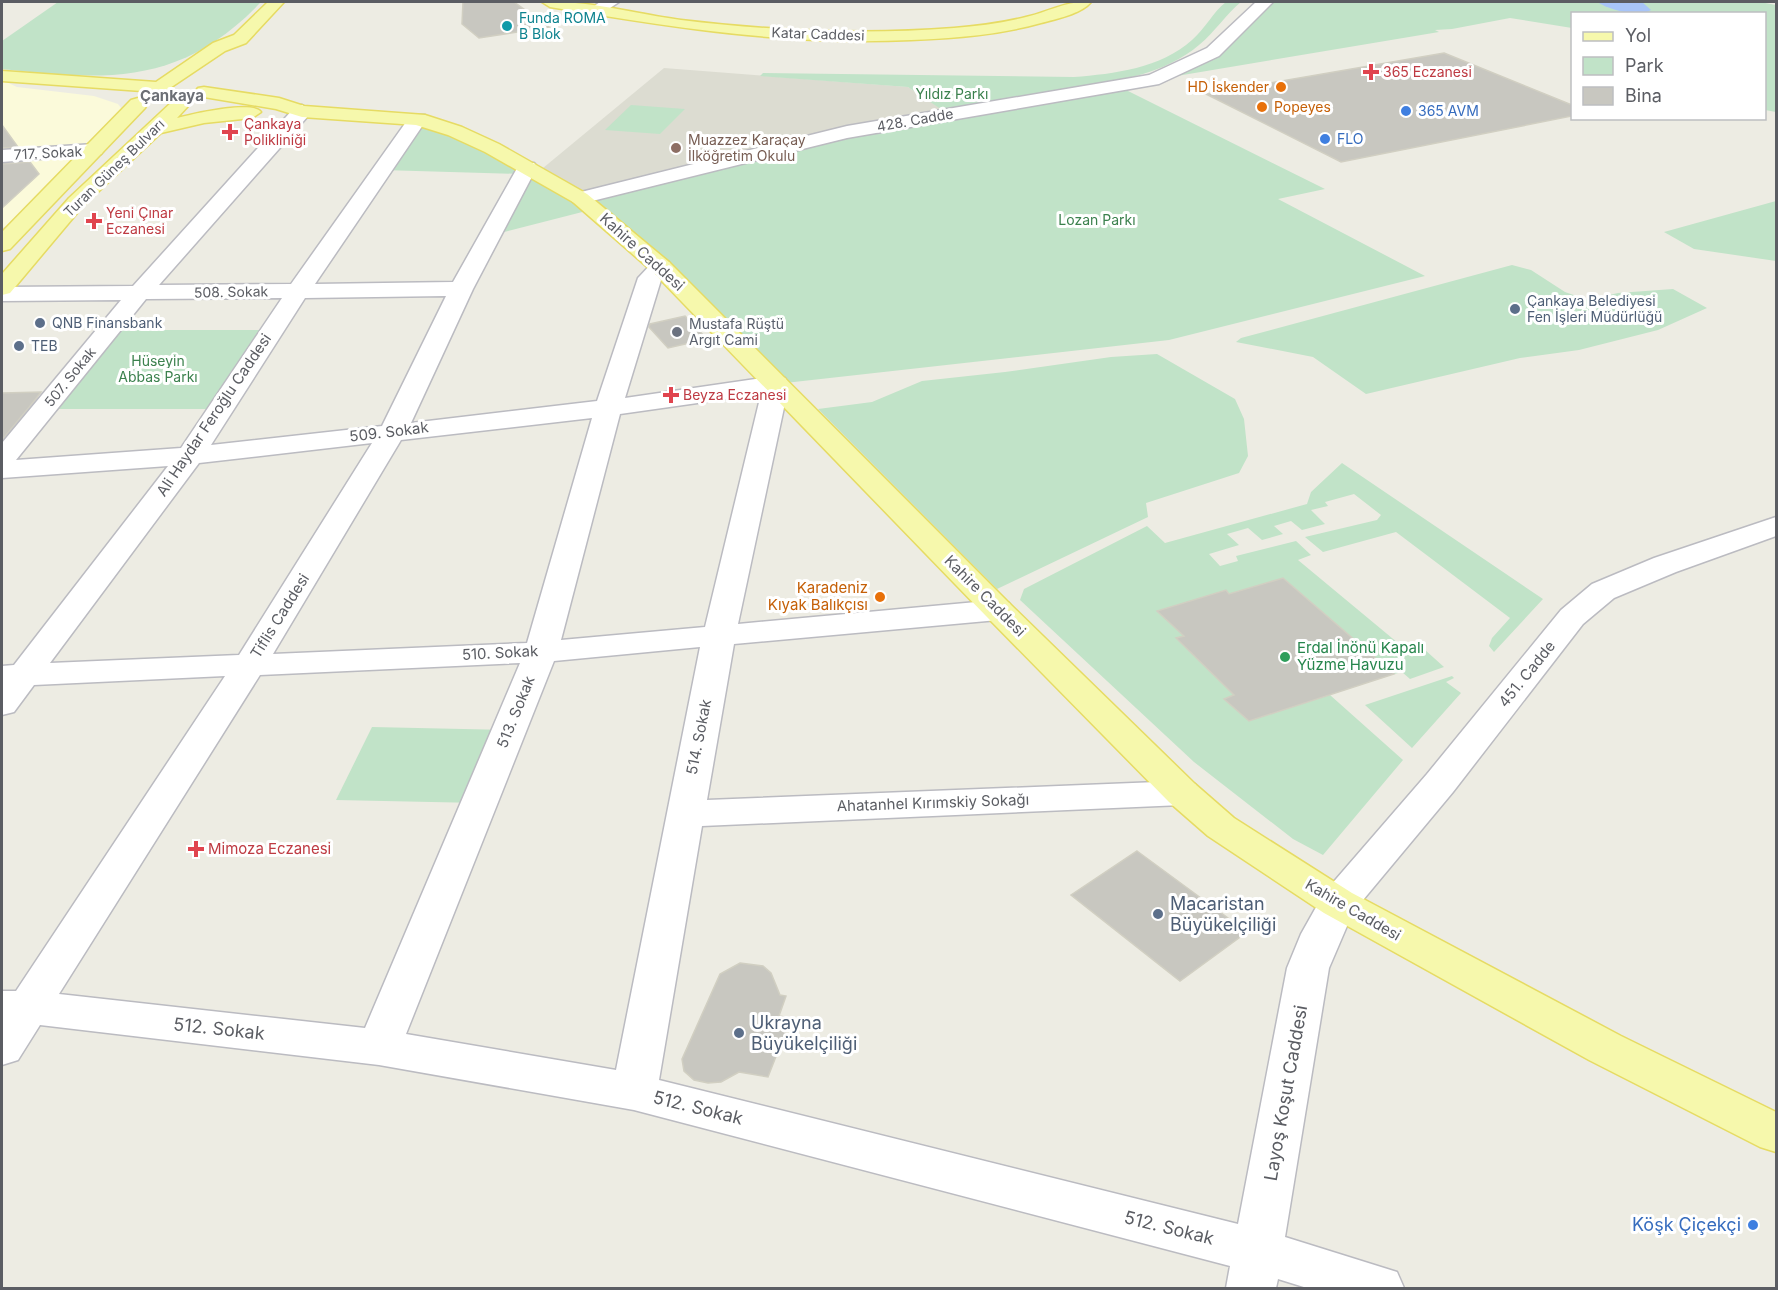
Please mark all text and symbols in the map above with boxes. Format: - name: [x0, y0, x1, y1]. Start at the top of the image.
- place label: Funda ROMA B Blok: [519, 9, 606, 42]
- legend: [1571, 12, 1766, 120]
- marker: Funda ROMA B Blok: [500, 19, 514, 33]
- street label: Katar Caddesi: [771, 23, 865, 44]
- text: Yol: [1625, 25, 1651, 46]
- text: Park: [1625, 55, 1664, 76]
- place label: 365 Eczanesi: [1383, 63, 1472, 80]
- marker: 365 Eczanesi: [1364, 65, 1378, 79]
- place label: HD İskender: [1188, 78, 1269, 95]
- marker: HD İskender: [1274, 80, 1288, 94]
- park label: Yıldız Parkı: [916, 85, 988, 102]
- text: Bina: [1625, 85, 1662, 106]
- district label: Çankaya: [140, 86, 204, 105]
- place label: Popeyes: [1274, 98, 1331, 115]
- marker: Popeyes: [1255, 100, 1269, 114]
- place label: 365 AVM: [1418, 102, 1479, 119]
- street label: 428. Cadde: [875, 104, 954, 135]
- marker: 365 AVM: [1399, 104, 1413, 118]
- street label: Turan Güneş Bulvarı: [60, 115, 168, 220]
- place label: Çankaya Polikliniği: [244, 115, 306, 148]
- marker: Çankaya Polikliniği: [221, 123, 239, 141]
- place label: FLO: [1337, 130, 1364, 147]
- place label: Muazzez Karaçay İlköğretim Okulu: [688, 131, 806, 164]
- marker: FLO: [1318, 132, 1332, 146]
- marker: Muazzez Karaçay İlköğretim Okulu: [669, 141, 683, 155]
- street label: 717. Sokak: [13, 142, 83, 163]
- place label: Yeni Çınar Eczanesi: [106, 204, 173, 237]
- street label: Kahire Caddesi: [596, 209, 689, 295]
- park label: Lozan Parkı: [1058, 211, 1136, 228]
- marker: Yeni Çınar Eczanesi: [87, 214, 101, 228]
- street label: 508. Sokak: [194, 282, 269, 301]
- place label: Çankaya Belediyesi Fen İşleri Müdürlüğü: [1527, 292, 1662, 325]
- marker: Çankaya Belediyesi Fen İşleri Müdürlüğü: [1508, 302, 1522, 316]
- place label: QNB Finansbank: [52, 314, 163, 331]
- place label: Mustafa Rüştü Argıt Cami: [689, 315, 784, 348]
- marker: QNB Finansbank: [33, 316, 47, 330]
- marker: Mustafa Rüştü Argıt Cami: [670, 325, 684, 339]
- street label: Ali Haydar Feroğlu Caddesi: [152, 330, 275, 500]
- place label: TEB: [31, 337, 58, 354]
- marker: TEB: [12, 339, 26, 353]
- street label: 507. Sokak: [40, 343, 99, 410]
- park label: Hüseyin Abbas Parkı: [118, 352, 198, 385]
- place label: Beyza Eczanesi: [683, 386, 786, 403]
- marker: Beyza Eczanesi: [664, 388, 678, 402]
- street label: 509. Sokak: [348, 417, 430, 446]
- street label: Kahire Caddesi: [941, 551, 1030, 640]
- street label: Tiflis Caddesi: [246, 570, 313, 662]
- place label: Karadeniz Kıyak Balıkçısı: [768, 578, 868, 614]
- marker: Karadeniz Kıyak Balıkçısı: [873, 590, 887, 604]
- street label: 451. Cadde: [1494, 637, 1559, 711]
- place label: Erdal İnönü Kapalı Yüzme Havuzu: [1297, 638, 1424, 674]
- street label: 510. Sokak: [461, 641, 539, 664]
- marker: Erdal İnönü Kapalı Yüzme Havuzu: [1278, 650, 1292, 664]
- street label: 513. Sokak: [492, 672, 539, 751]
- street label: 514. Sokak: [682, 697, 715, 776]
- street label: Ahatanhel Kırımskiy Sokağı: [836, 790, 1030, 815]
- place label: Mimoza Eczanesi: [208, 839, 331, 858]
- marker: Mimoza Eczanesi: [189, 842, 203, 856]
- street label: Kahire Caddesi: [1302, 874, 1405, 945]
- place label: Macaristan Büyükelçiliği: [1170, 893, 1276, 935]
- marker: Macaristan Büyükelçiliği: [1151, 907, 1165, 921]
- street label: Layoş Koşut Caddesi: [1260, 1003, 1311, 1182]
- place label: Ukrayna Büyükelçiliği: [751, 1012, 857, 1054]
- street label: 512. Sokak: [172, 1013, 266, 1044]
- marker: Ukrayna Büyükelçiliği: [732, 1026, 746, 1040]
- street label: 512. Sokak: [651, 1086, 745, 1129]
- street label: 512. Sokak: [1122, 1206, 1216, 1249]
- place label: Köşk Çiçekçi: [1632, 1214, 1741, 1235]
- marker: Köşk Çiçekçi: [1746, 1218, 1760, 1232]

